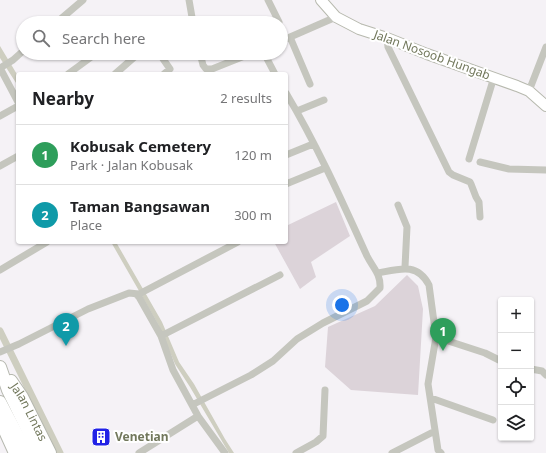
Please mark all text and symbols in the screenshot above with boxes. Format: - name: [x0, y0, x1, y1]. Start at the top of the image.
- search box: [16, 16, 288, 60]
- street label: Jalan Nosoob Hungab: [371, 25, 493, 84]
- icon: search: [30, 27, 52, 49]
- text: Search here: [62, 28, 145, 48]
- text: Nearby: [32, 87, 94, 110]
- text: 2 results: [220, 89, 272, 107]
- text: Kobusak Cemetery: [70, 136, 211, 156]
- text: 1: [41, 146, 49, 164]
- text: 120 m: [234, 146, 272, 164]
- text: Park · Jalan Kobusak: [70, 156, 193, 174]
- text: Taman Bangsawan: [70, 196, 210, 216]
- text: 2: [41, 206, 49, 224]
- text: 300 m: [234, 206, 272, 224]
- text: Place: [70, 216, 102, 234]
- your location: [332, 295, 352, 315]
- map controls: [498, 297, 534, 441]
- button: +: [498, 297, 534, 333]
- pin: 2: [53, 313, 79, 346]
- pin: 1: [430, 318, 456, 351]
- button: −: [498, 333, 534, 369]
- button: locate: [498, 369, 534, 405]
- street label: Jalan Lintas: [6, 378, 52, 444]
- button: layers: [498, 405, 534, 441]
- building icon: Venetian: [90, 426, 112, 448]
- place label: Venetian: [115, 428, 168, 445]

